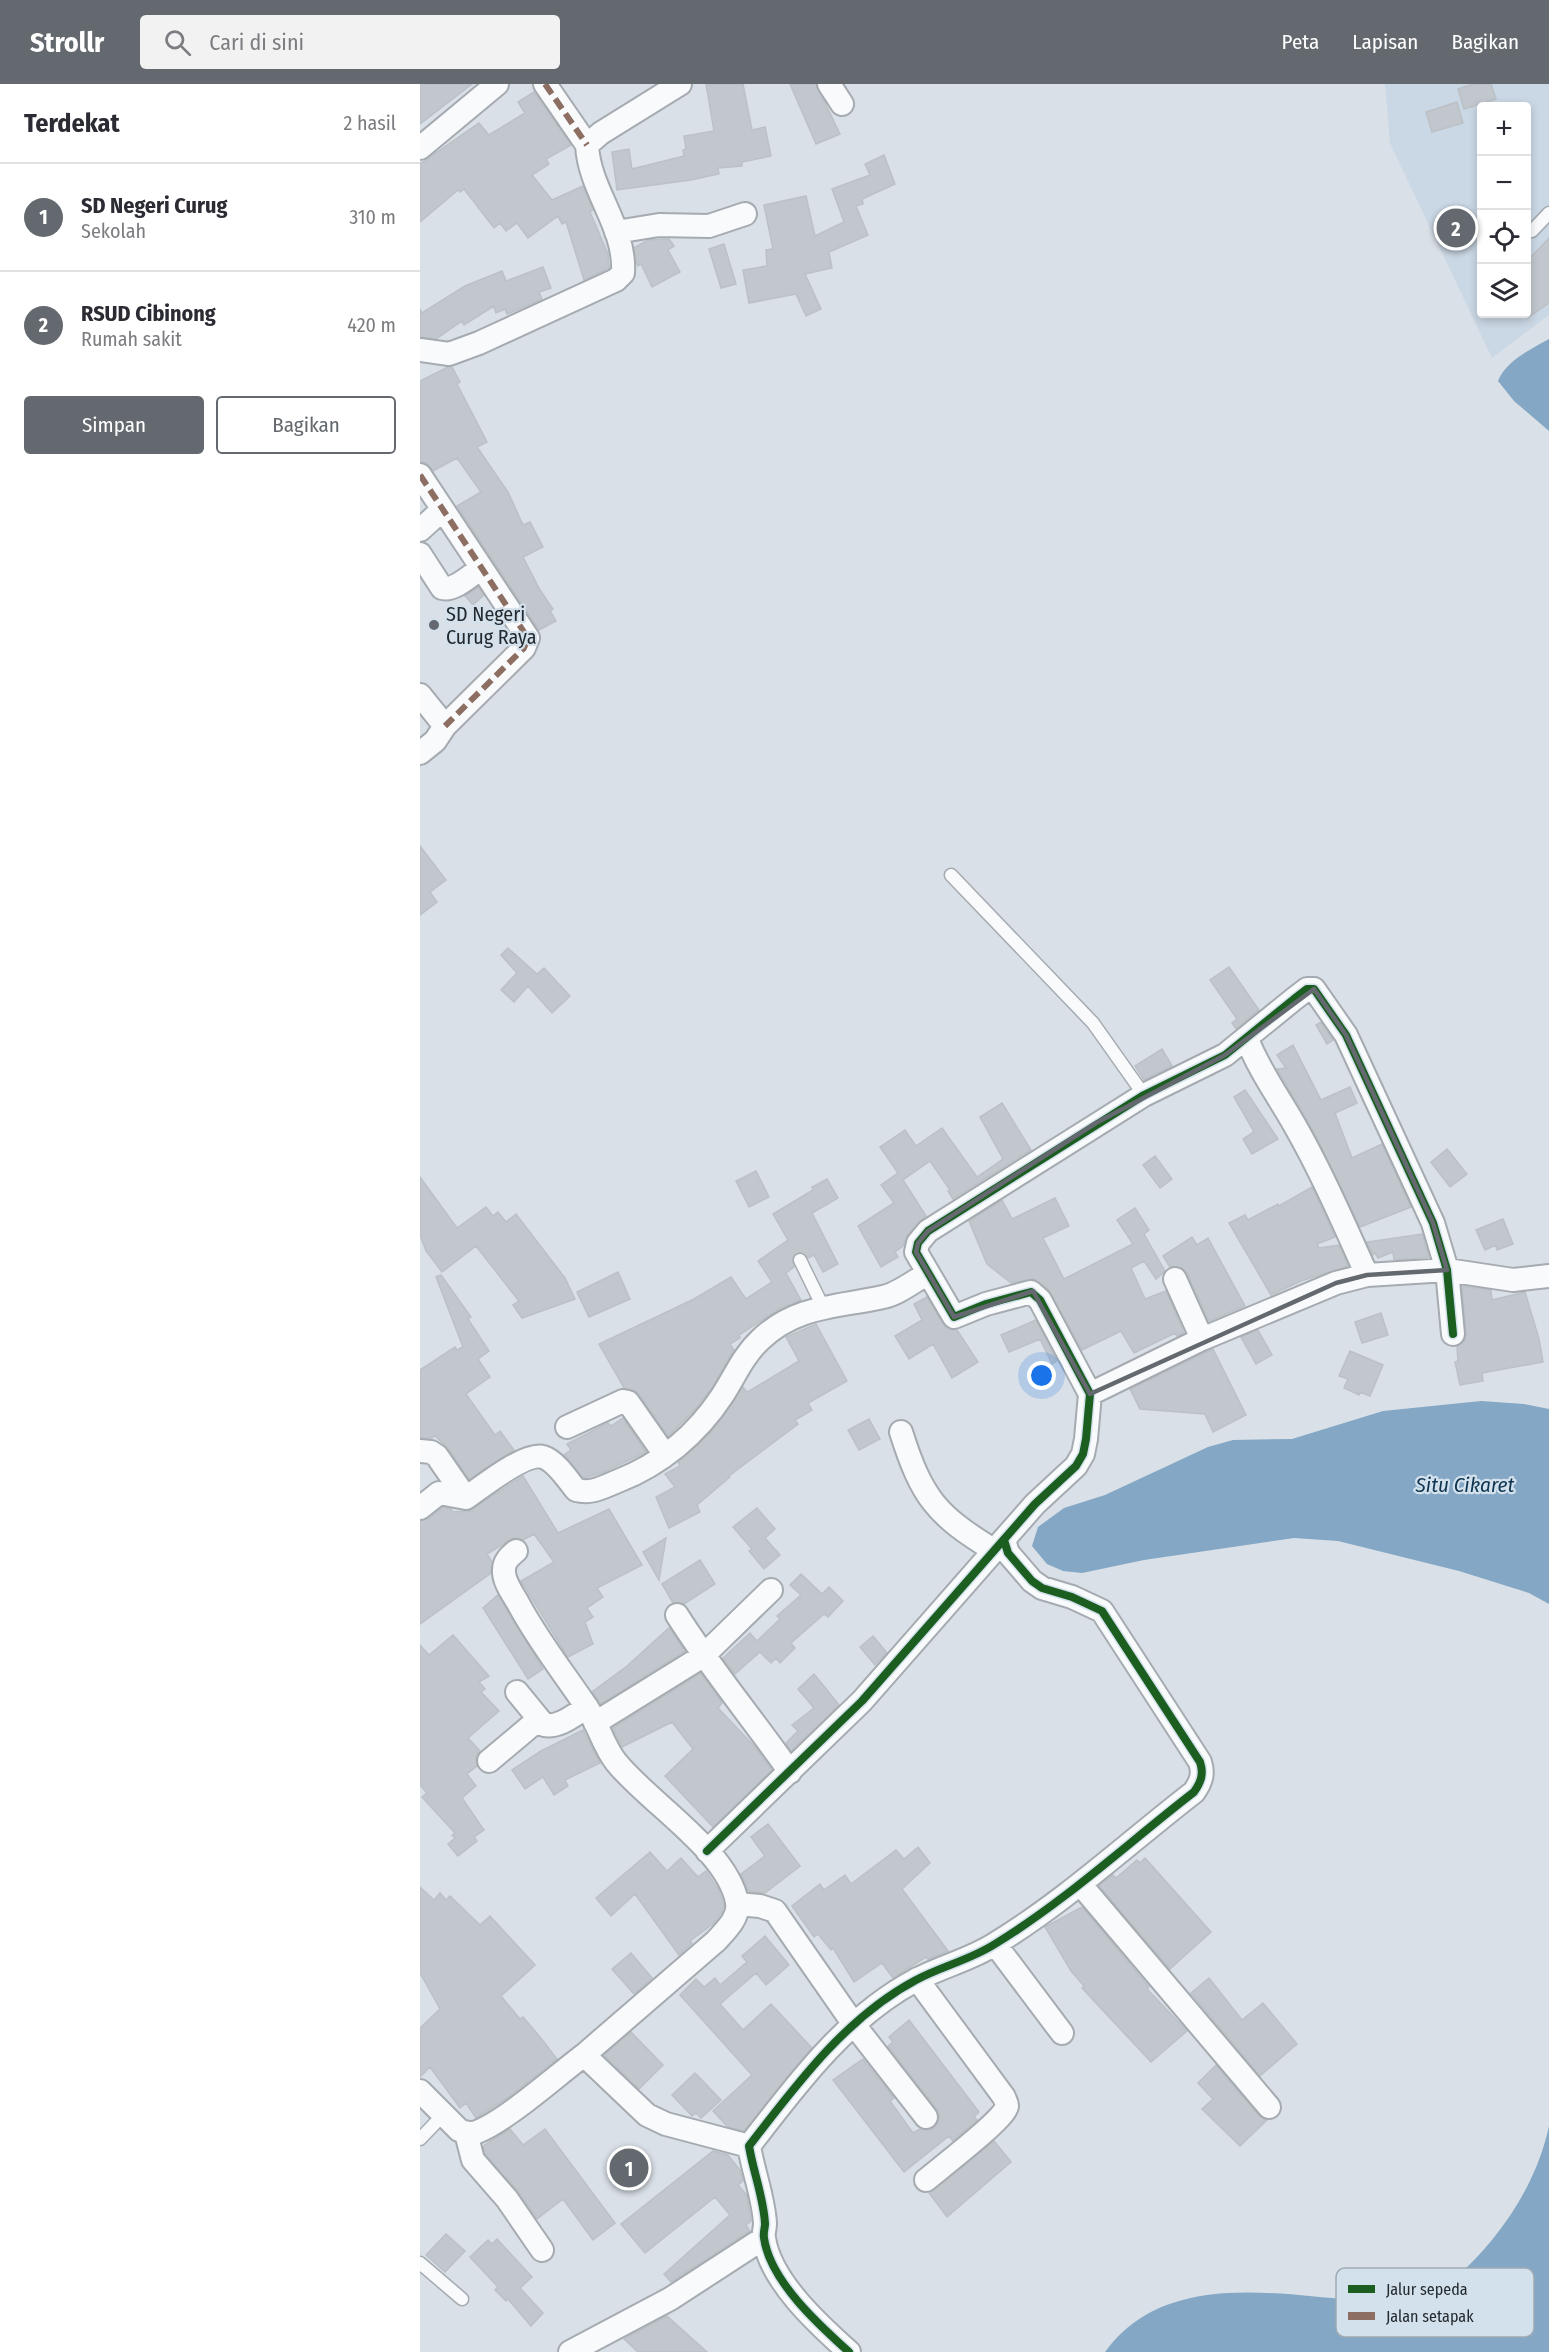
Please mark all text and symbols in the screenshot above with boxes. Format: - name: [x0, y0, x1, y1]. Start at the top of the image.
- search box: [140, 15, 560, 69]
- text: Strollr: [30, 26, 104, 59]
- icon: search: [161, 26, 194, 59]
- text: Cari di sini: [209, 29, 304, 56]
- text: Peta: [1282, 29, 1319, 55]
- text: Lapisan: [1352, 29, 1418, 55]
- text: Bagikan: [1451, 29, 1519, 55]
- map controls: [1477, 102, 1531, 318]
- button: +: [1477, 102, 1531, 156]
- text: Terdekat: [24, 108, 120, 139]
- text: 2 hasil: [343, 111, 396, 135]
- button: −: [1477, 156, 1531, 210]
- text: SD Negeri Curug: [81, 192, 227, 219]
- text: 1: [39, 205, 48, 229]
- text: 310 m: [349, 205, 396, 229]
- pin: 2: [1436, 206, 1476, 250]
- button: locate: [1477, 210, 1531, 264]
- text: Sekolah: [81, 219, 146, 243]
- button: layers: [1477, 264, 1531, 318]
- text: RSUD Cibinong: [81, 300, 216, 327]
- text: 2: [39, 313, 48, 337]
- text: 420 m: [347, 313, 396, 337]
- text: Rumah sakit: [81, 327, 182, 351]
- button: Simpan: [24, 396, 204, 454]
- button: Bagikan: [216, 396, 396, 454]
- place label: SD Negeri Curug Raya: [446, 602, 536, 649]
- marker: SD Negeri Curug Raya: [427, 618, 441, 632]
- your location: [1027, 1361, 1056, 1390]
- water label: Situ Cikaret: [1415, 1472, 1515, 1498]
- pin: 1: [610, 2146, 648, 2190]
- legend: [1336, 2268, 1534, 2337]
- text: Jalur sepeda: [1386, 2280, 1468, 2299]
- text: Jalan setapak: [1386, 2307, 1474, 2326]

